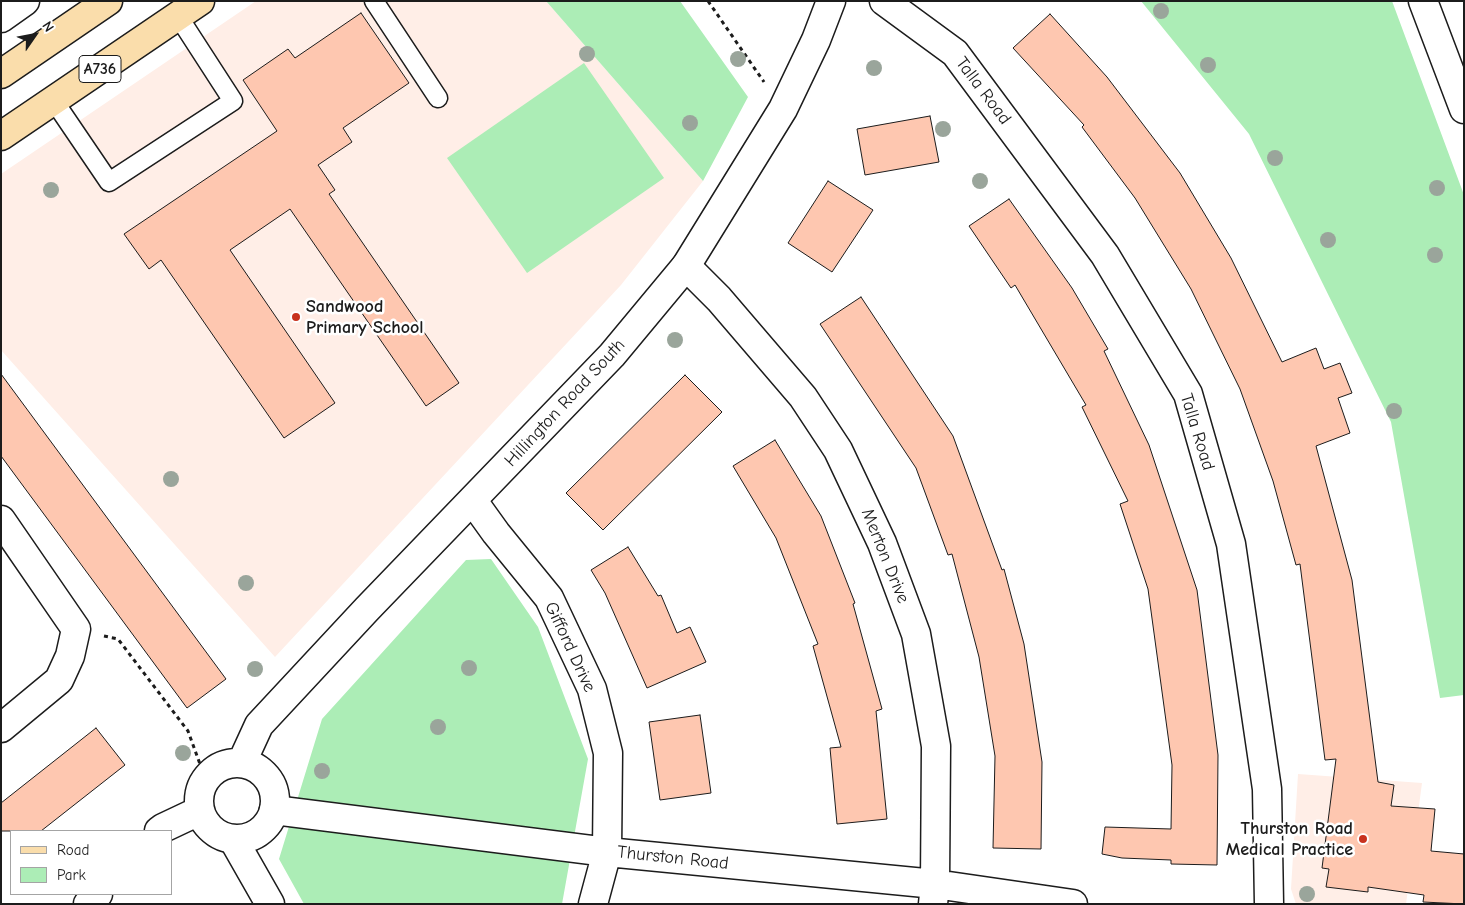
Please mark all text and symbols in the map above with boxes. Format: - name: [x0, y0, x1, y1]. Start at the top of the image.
- north arrow: [10, 10, 60, 60]
- text: N: [38, 18, 58, 35]
- street label: Talla Road: [951, 53, 1015, 129]
- road number: A736: [79, 56, 121, 82]
- place label: Sandwood Primary School: [306, 296, 424, 338]
- marker: Sandwood Primary School: [290, 311, 302, 323]
- street label: Hillington Road South: [500, 335, 630, 471]
- street label: Talla Road: [1175, 391, 1219, 473]
- street label: Merton Drive: [856, 506, 914, 606]
- street label: Gifford Drive: [540, 598, 600, 696]
- place label: Thurston Road Medical Practice: [1226, 818, 1353, 861]
- legend: [10, 830, 172, 895]
- marker: Thurston Road Medical Practice: [1357, 833, 1369, 845]
- text: Road: [57, 841, 89, 859]
- street label: Thurston Road: [616, 841, 730, 875]
- text: Park: [57, 866, 86, 884]

